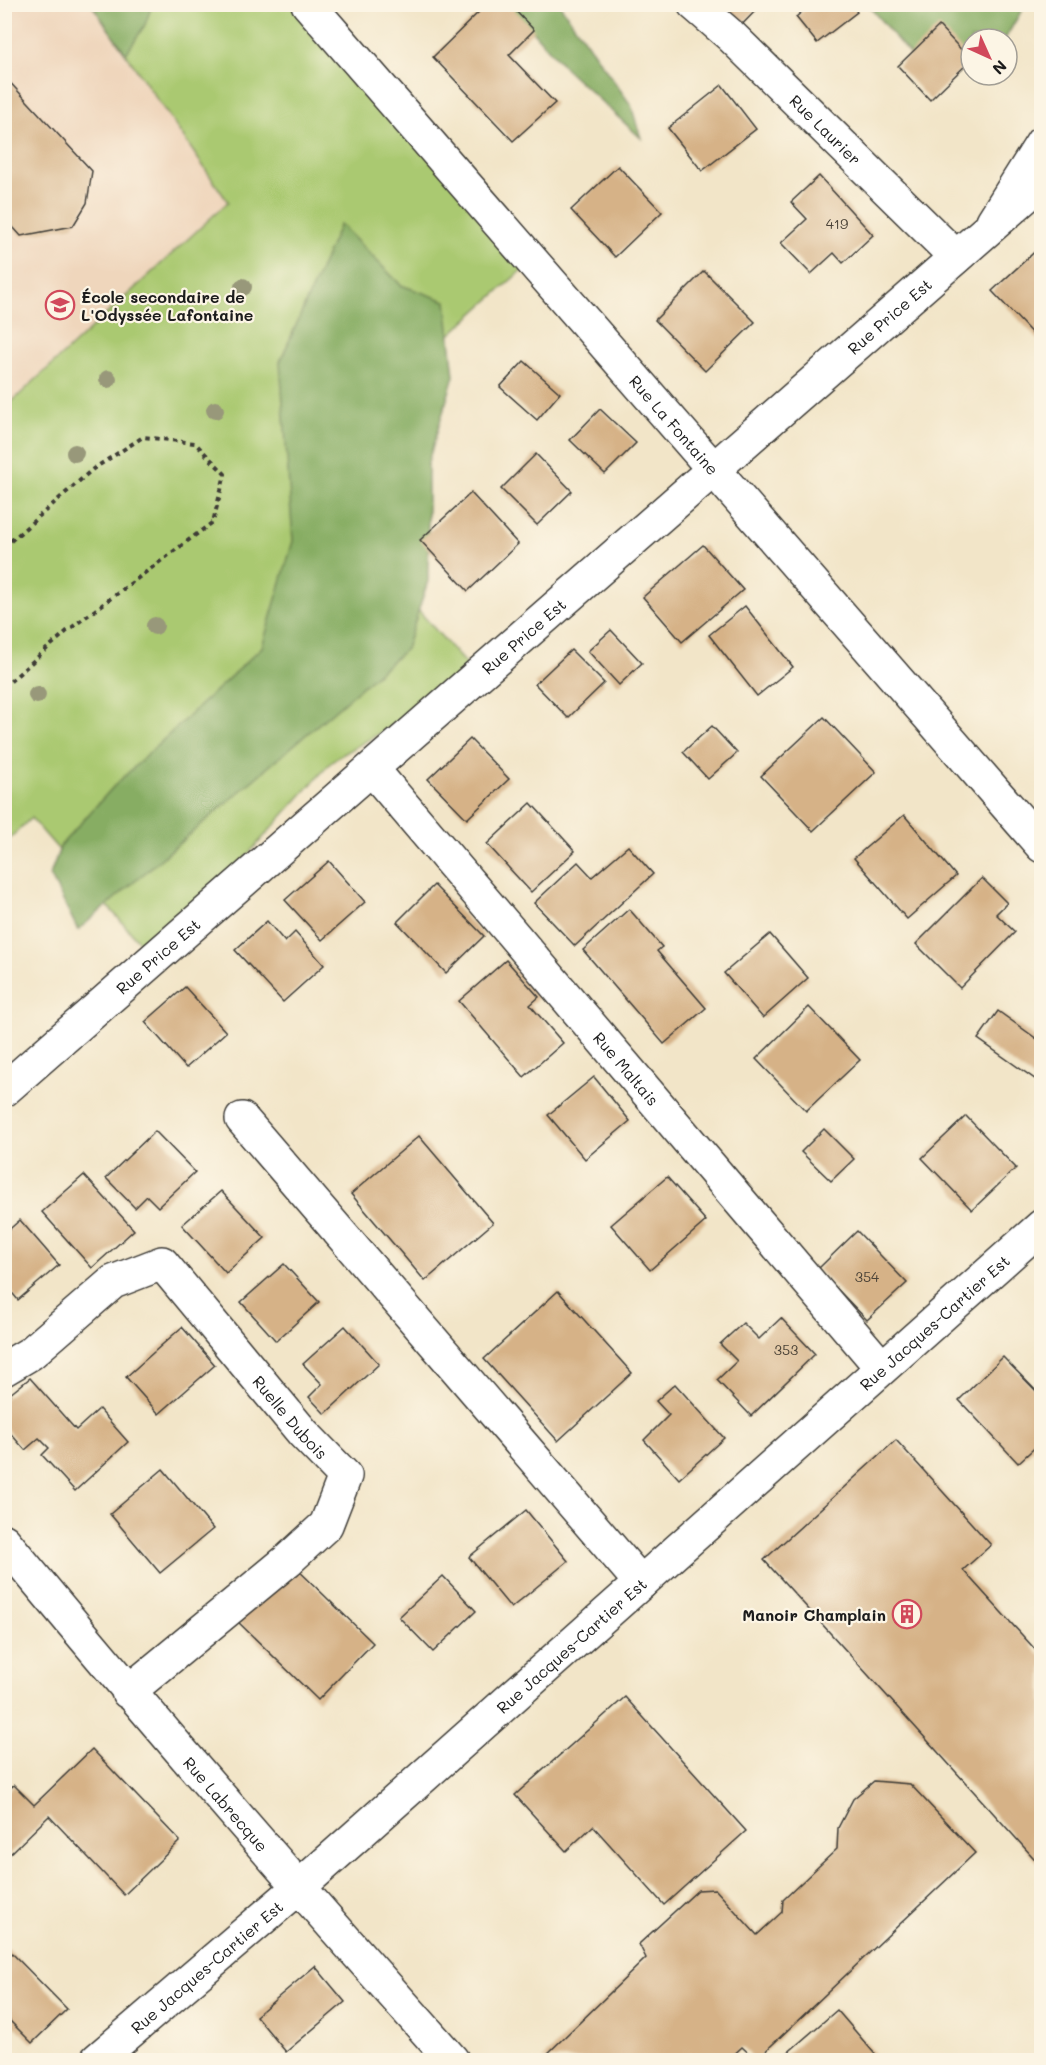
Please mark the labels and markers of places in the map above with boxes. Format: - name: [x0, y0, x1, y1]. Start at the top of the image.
- place label: École secondaire de L'Odyssée Lafontaine: [81, 286, 253, 325]
- school or university icon: École secondaire de L'Odyssée Lafontaine: [44, 289, 76, 321]
- building icon: Manoir Champlain: [891, 1598, 923, 1630]
- place label: Manoir Champlain: [742, 1604, 886, 1625]

